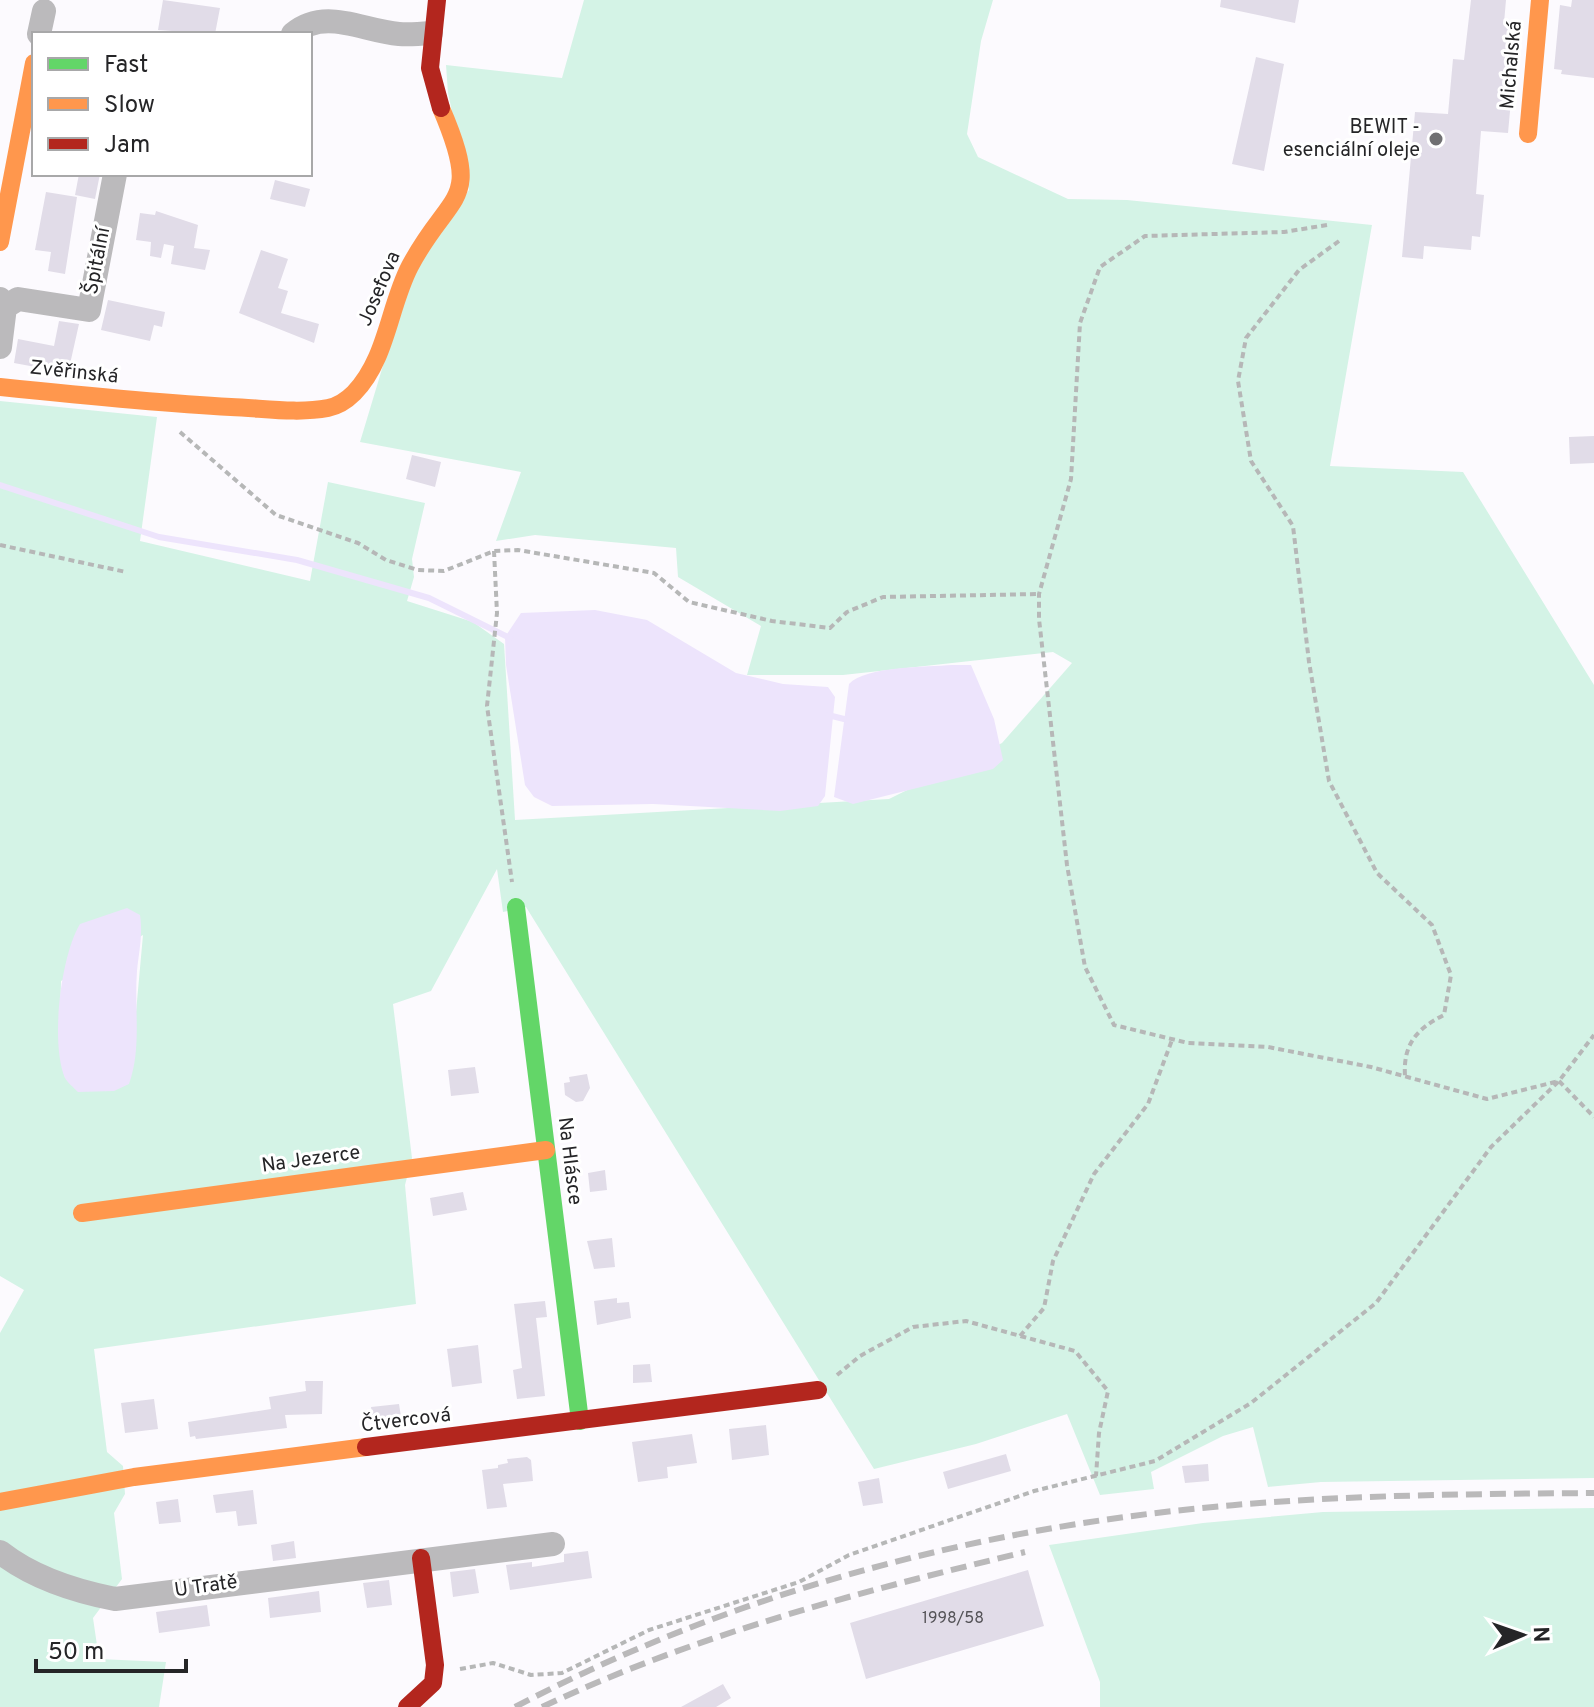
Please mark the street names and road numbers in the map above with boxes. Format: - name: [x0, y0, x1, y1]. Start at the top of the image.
- street label: Michalská: [1495, 20, 1529, 110]
- street label: Špitální: [77, 223, 118, 297]
- street label: Josefova: [353, 248, 407, 330]
- street label: Zvěřinská: [29, 355, 119, 391]
- street label: Na Hlásce: [551, 1115, 587, 1207]
- street label: Na Jezerce: [260, 1140, 362, 1180]
- street label: Čtvercová: [359, 1401, 452, 1439]
- street label: U Tratě: [173, 1570, 239, 1604]

